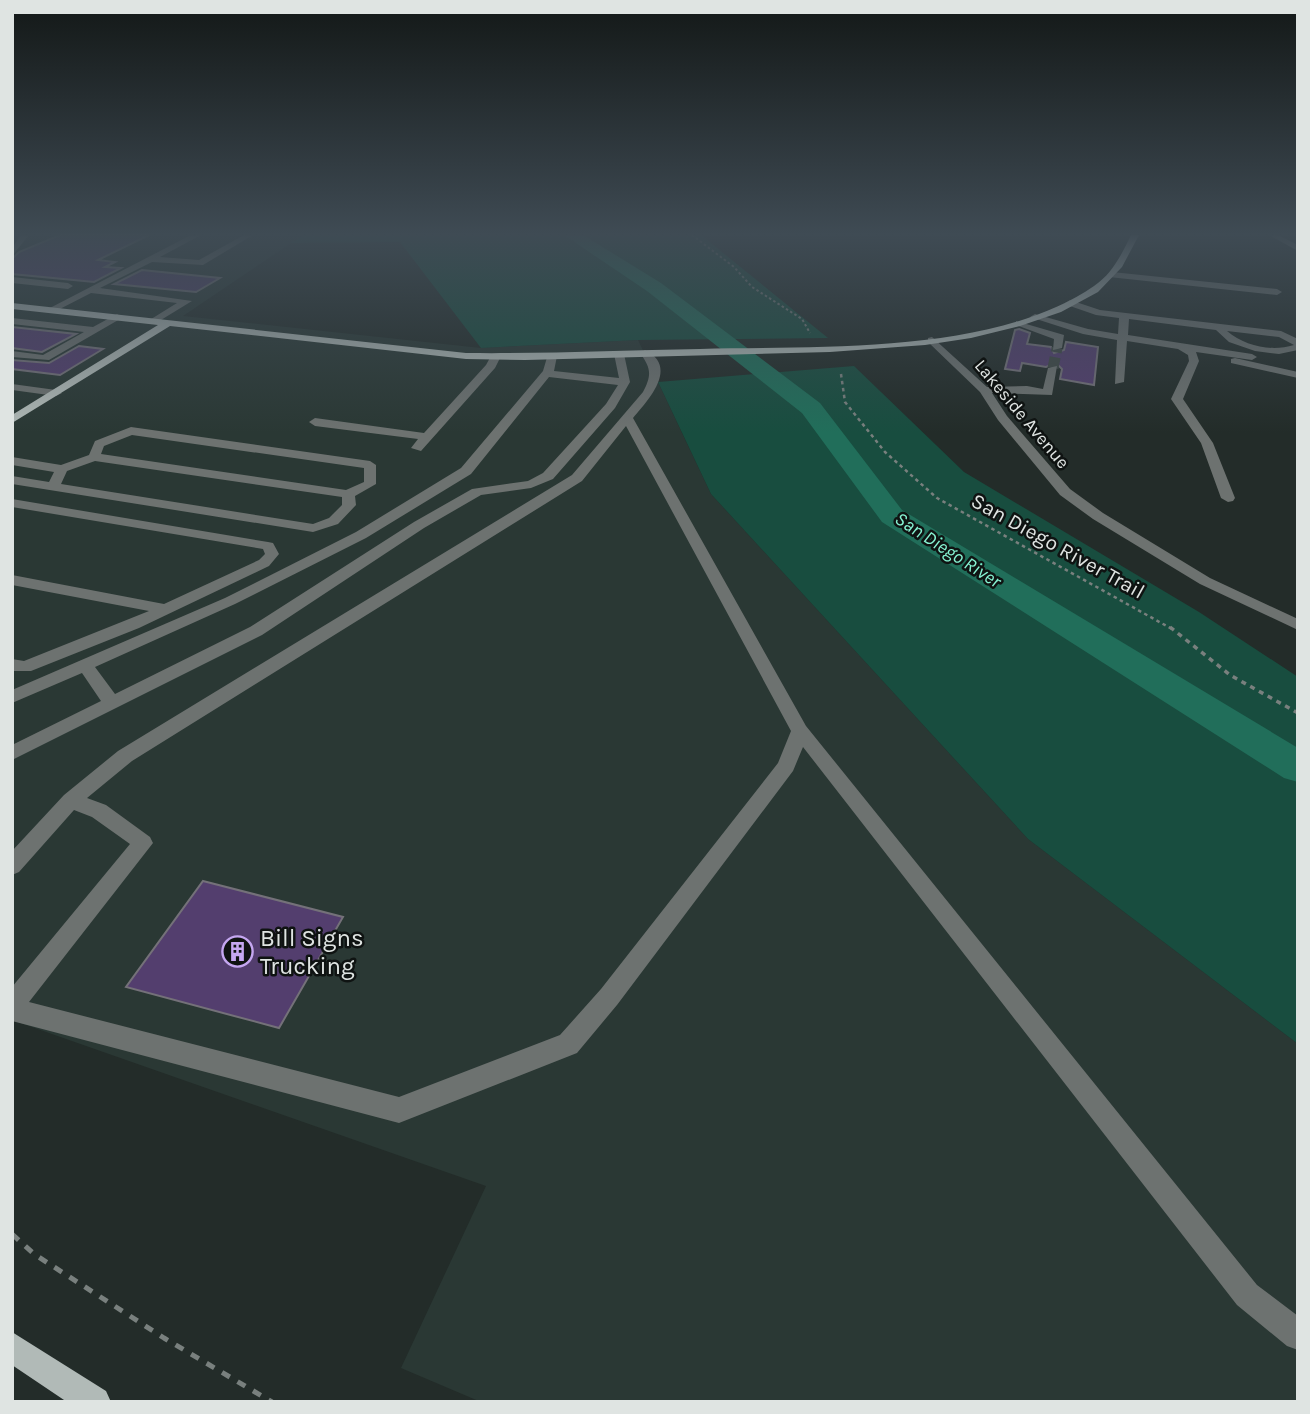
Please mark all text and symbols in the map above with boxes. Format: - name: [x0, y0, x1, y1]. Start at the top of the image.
- street label: Lakeside Avenue: [970, 355, 1074, 473]
- street label: San Diego River Trail: [967, 488, 1149, 604]
- water label: San Diego River: [891, 508, 1006, 593]
- place label: Bill Signs Trucking: [260, 924, 364, 980]
- building icon: Bill Signs Trucking: [220, 935, 254, 969]

